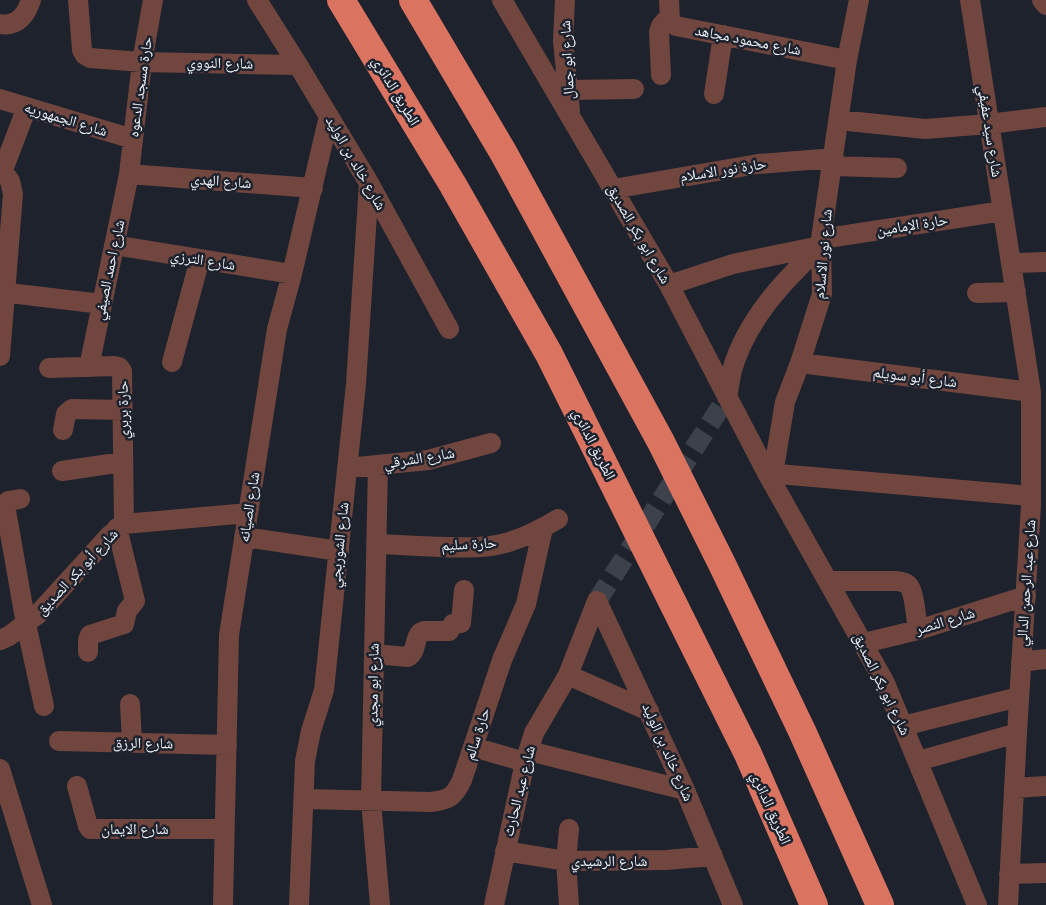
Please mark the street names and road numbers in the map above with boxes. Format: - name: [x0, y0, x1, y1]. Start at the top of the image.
- street label: شارع ابو جمال: [556, 20, 579, 100]
- street label: شارع محمود مجاهد: [693, 21, 803, 60]
- street label: حارة مسجد الدعوه: [124, 35, 156, 138]
- street label: شارع النووي: [186, 53, 254, 75]
- street label: الطريق الدائري: [366, 53, 424, 130]
- street label: شارع سيد عفيفي: [971, 84, 1006, 179]
- street label: شارع الجمهوريه: [22, 98, 110, 141]
- street label: شارع خالد بن الوليد: [321, 113, 390, 214]
- street label: حارة نور الاسلام: [678, 154, 768, 187]
- street label: شارع الهدي: [190, 170, 252, 195]
- street label: شارع ابو بكر الصديق: [602, 181, 675, 288]
- street label: شارع نور الاسلام: [810, 208, 837, 300]
- street label: حارة الإمامين: [875, 210, 950, 241]
- street label: شارع احمد الصيفي: [90, 218, 131, 322]
- street label: شارع الترزي: [169, 246, 237, 277]
- street label: شارع أبو سويلم: [872, 363, 958, 392]
- street label: حارة بربري: [113, 380, 135, 439]
- street label: الطريق الدائري: [566, 405, 620, 484]
- street label: شارع الشرقي: [382, 443, 456, 475]
- street label: شارع الصيانه: [235, 471, 264, 544]
- street label: شارع الشوربجي: [326, 501, 355, 589]
- street label: شارع عبد الرحمن الدالي: [1013, 519, 1042, 647]
- street label: شارع أبو بكر الصديق: [32, 525, 123, 620]
- street label: حارة سليم: [441, 534, 498, 555]
- street label: شارع النصر: [912, 603, 977, 640]
- street label: شارع ابو بكر الصديق: [849, 630, 915, 739]
- street label: شارع ابو مجدي: [363, 643, 386, 727]
- street label: شارع خالد بن الوليد: [637, 700, 698, 804]
- street label: حارة سالم: [460, 705, 495, 763]
- street label: شارع الرزق: [113, 733, 174, 754]
- street label: شارع عبد الحارث: [499, 744, 540, 839]
- street label: الطريق الدائري: [744, 769, 795, 848]
- street label: شارع الايمان: [101, 820, 169, 839]
- street label: شارع الرشيدي: [571, 852, 647, 873]

